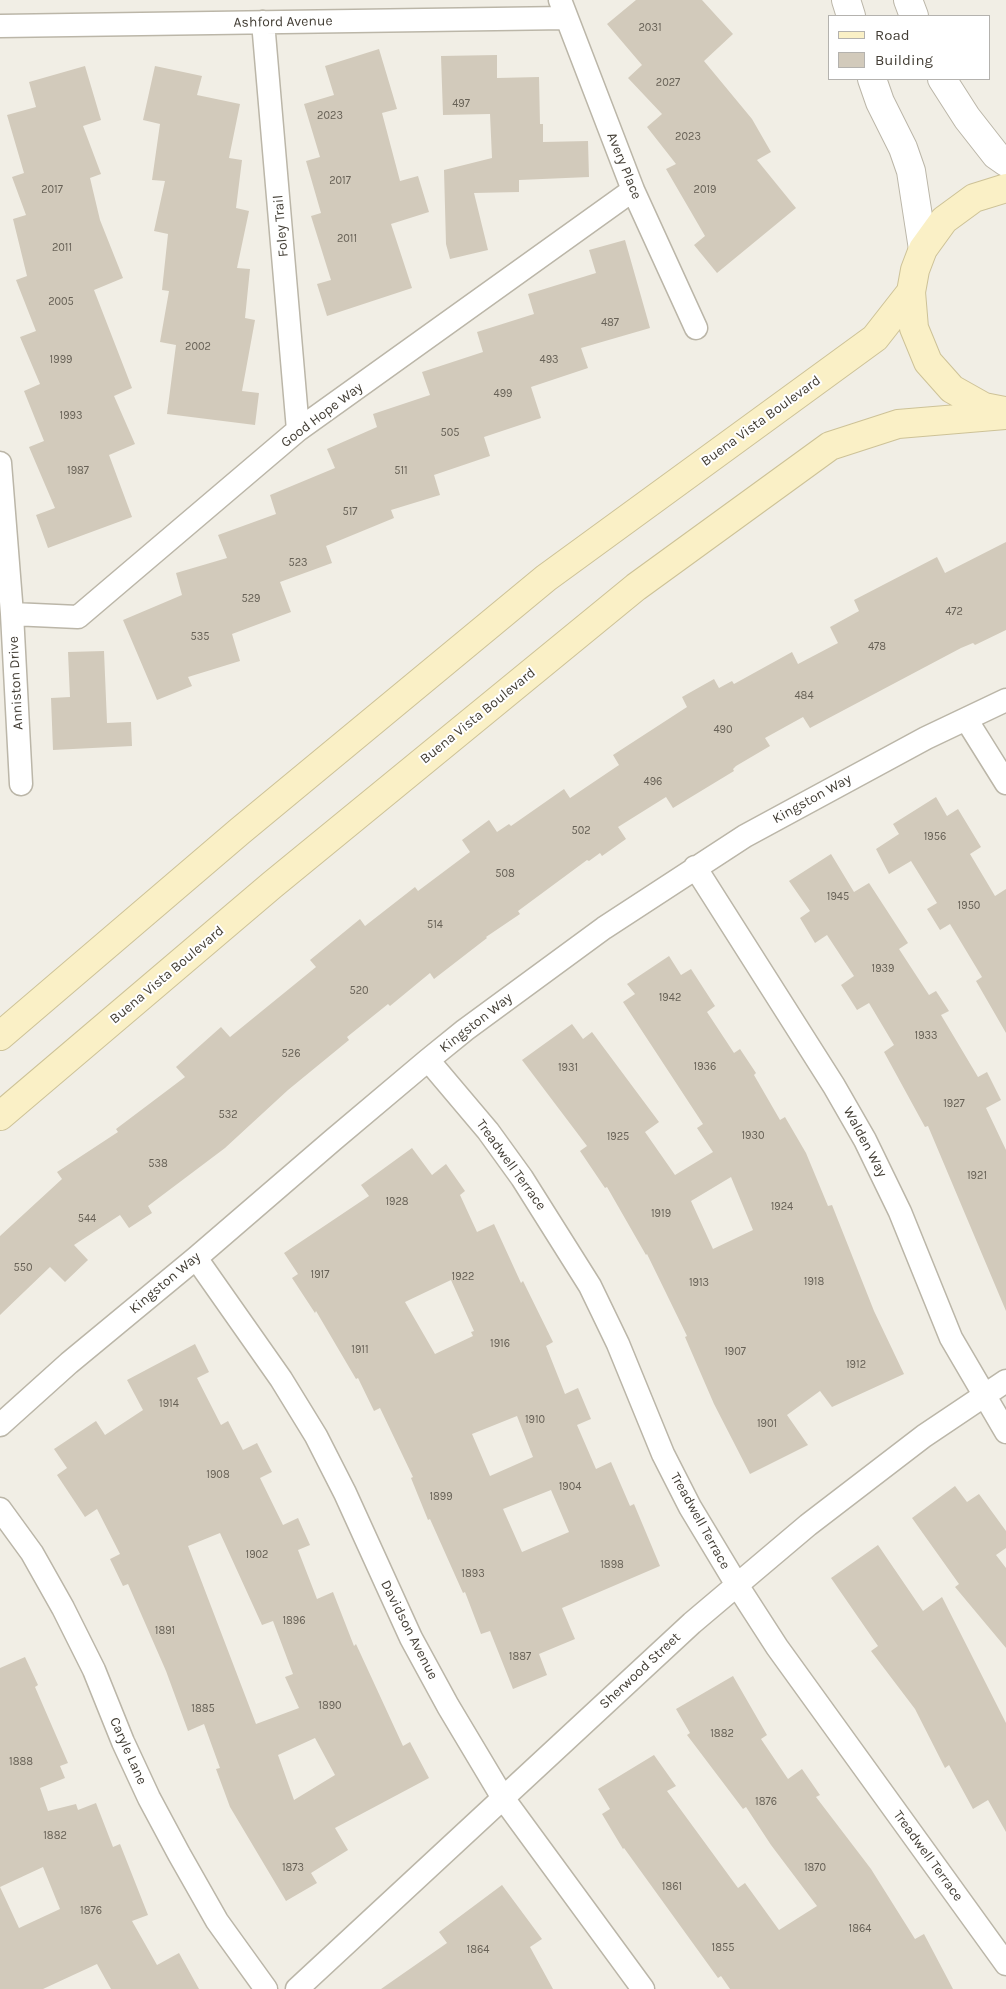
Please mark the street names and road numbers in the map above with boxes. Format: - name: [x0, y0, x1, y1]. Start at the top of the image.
- street label: Ashford Avenue: [233, 13, 333, 31]
- street label: Avery Place: [603, 130, 645, 202]
- street label: Foley Trail: [270, 194, 292, 258]
- street label: Buena Vista Boulevard: [698, 372, 824, 470]
- street label: Good Hope Way: [278, 379, 366, 451]
- street label: Anniston Drive: [5, 636, 27, 730]
- street label: Buena Vista Boulevard: [417, 664, 539, 768]
- street label: Kingston Way: [770, 770, 854, 828]
- street label: Buena Vista Boulevard: [107, 922, 227, 1028]
- street label: Kingston Way: [436, 989, 516, 1057]
- street label: Walden Way: [839, 1104, 891, 1180]
- street label: Treadwell Terrace: [472, 1116, 550, 1214]
- street label: Kingston Way: [126, 1248, 204, 1318]
- street label: Treadwell Terrace: [666, 1470, 734, 1572]
- street label: Davidson Avenue: [377, 1577, 441, 1683]
- street label: Sherwood Street: [596, 1629, 684, 1713]
- street label: Caryle Lane: [106, 1715, 150, 1787]
- street label: Treadwell Terrace: [889, 1807, 967, 1905]

